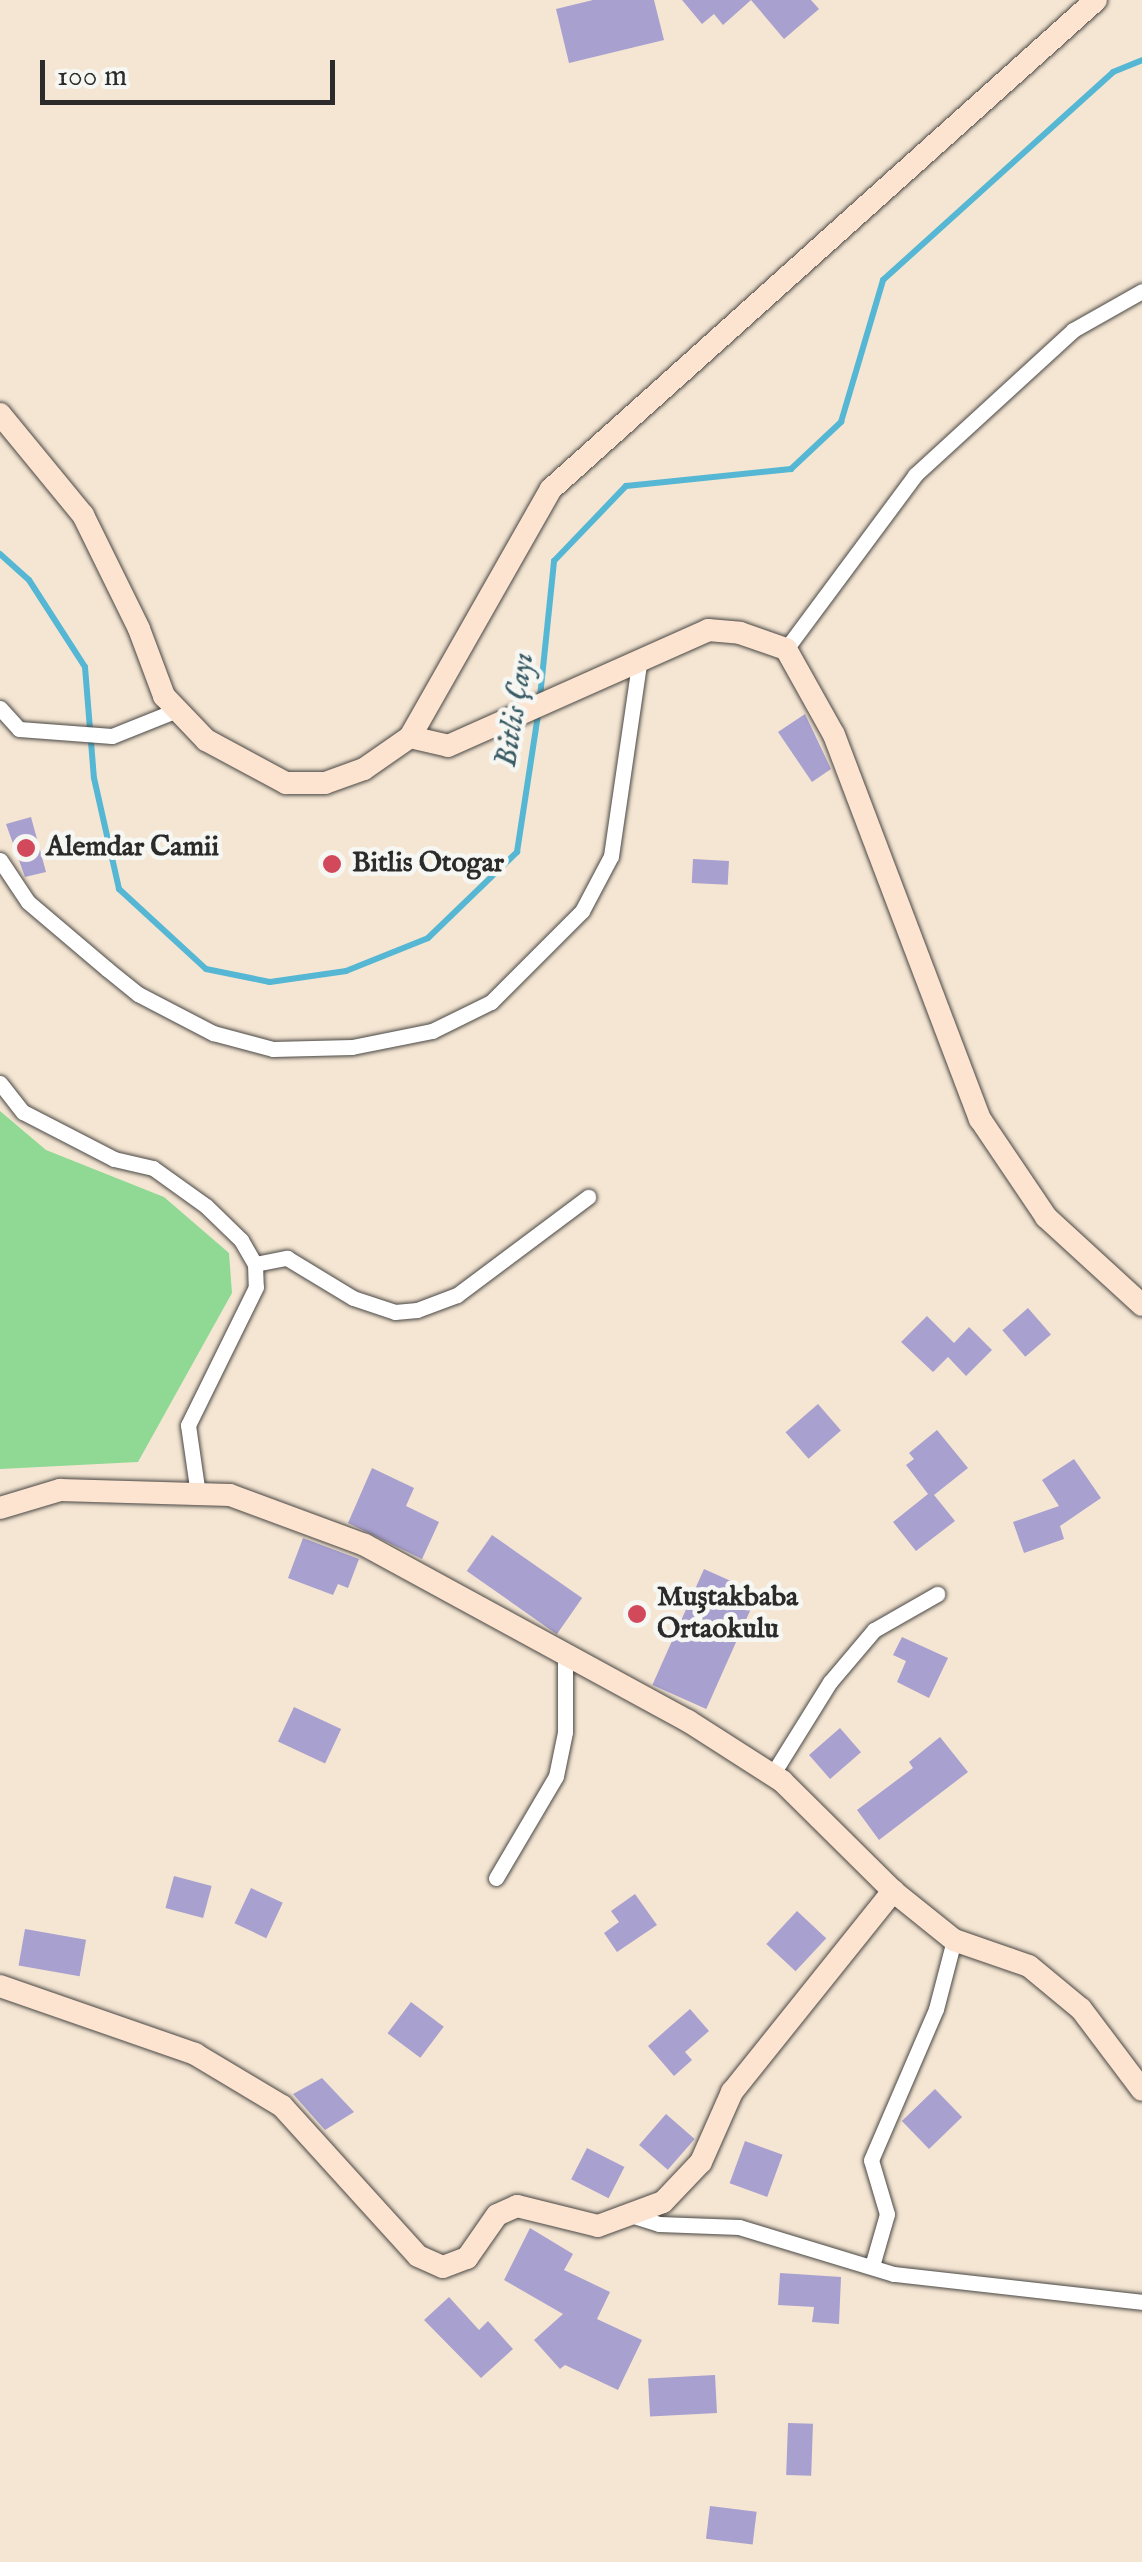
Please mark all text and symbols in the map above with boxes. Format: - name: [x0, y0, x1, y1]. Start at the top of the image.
- scale bar: [45, 40, 340, 102]
- text: 100 m: [57, 58, 127, 96]
- water label: Bitlis Çayı: [489, 650, 543, 770]
- place label: Alemdar Camii: [46, 831, 219, 865]
- marker: Alemdar Camii: [15, 837, 37, 859]
- place label: Bitlis Otogar: [352, 847, 504, 881]
- marker: Bitlis Otogar: [321, 853, 343, 875]
- place label: Muştakbaba Ortaokulu: [657, 1581, 798, 1647]
- marker: Muştakbaba Ortaokulu: [626, 1603, 648, 1625]

